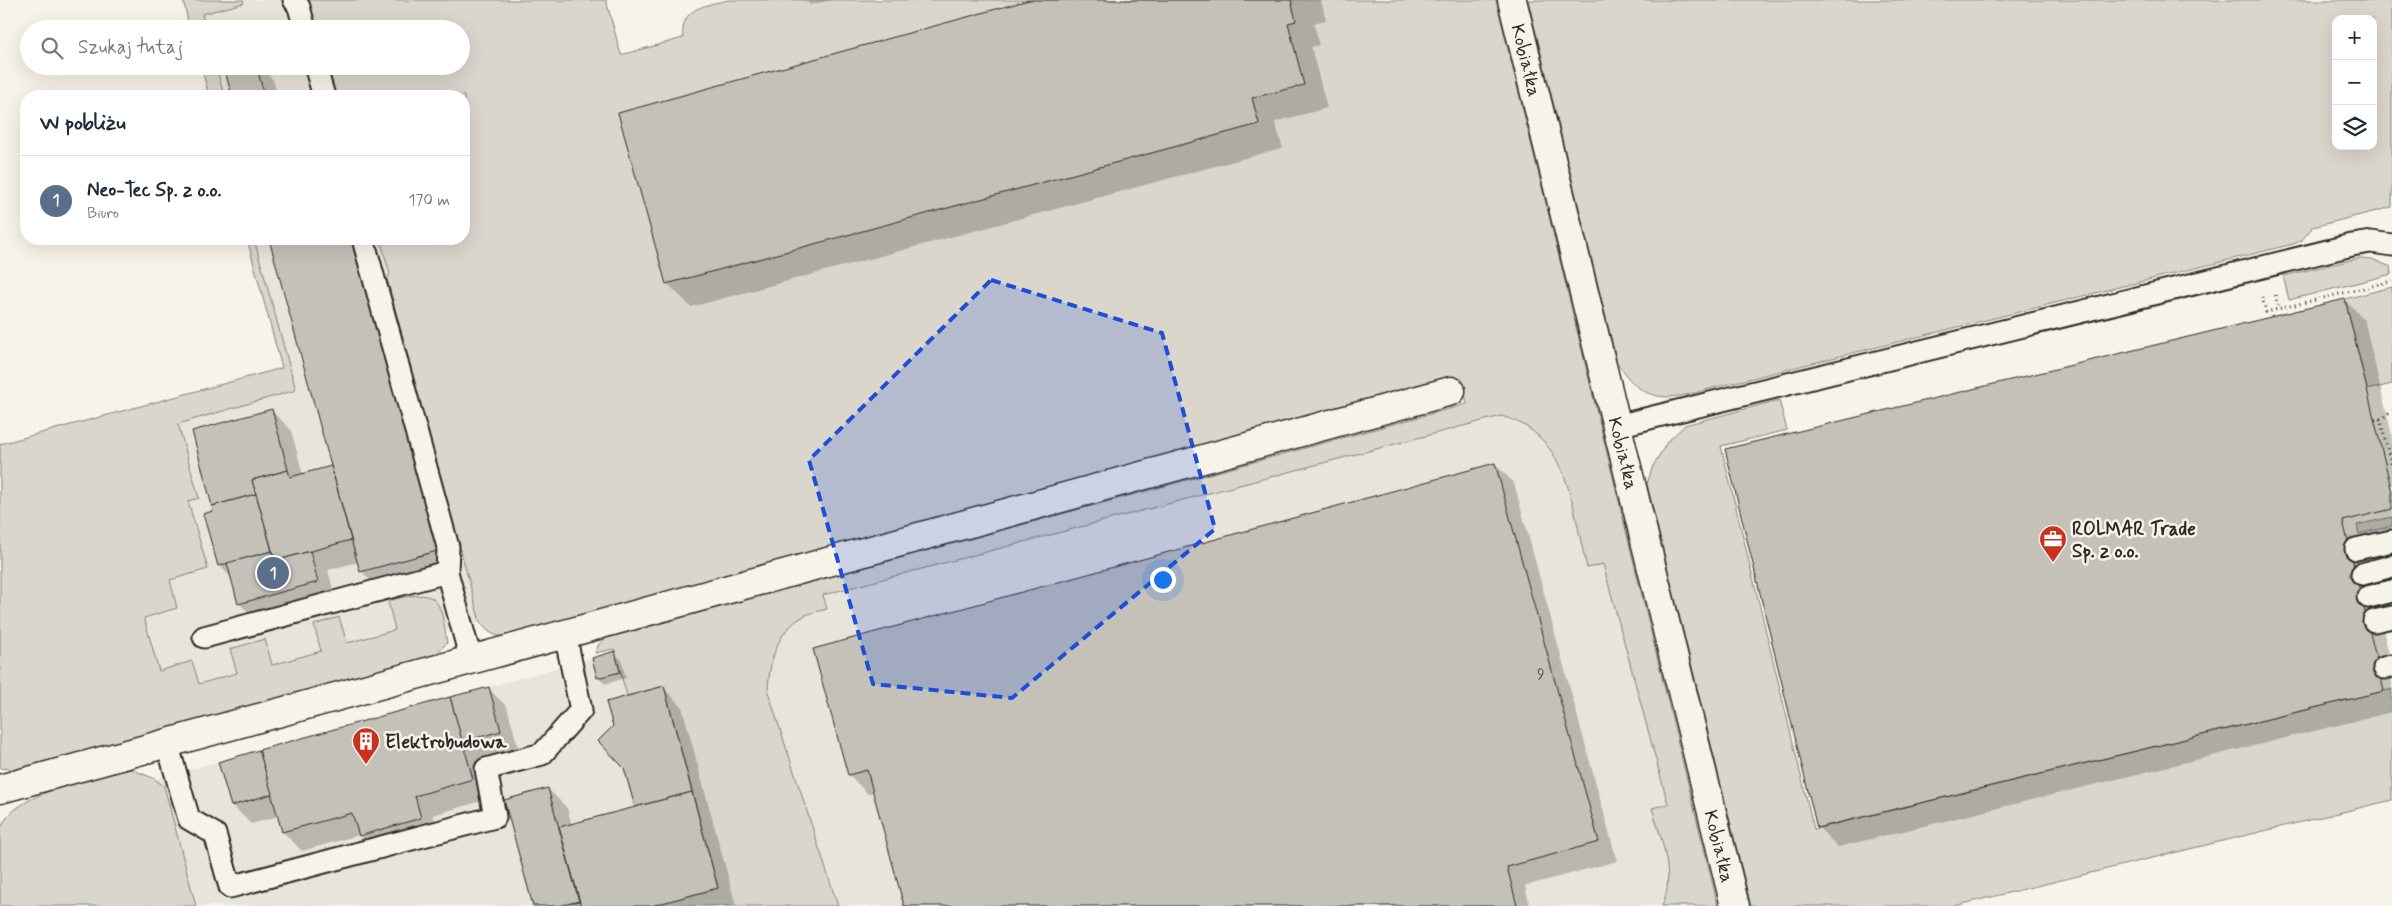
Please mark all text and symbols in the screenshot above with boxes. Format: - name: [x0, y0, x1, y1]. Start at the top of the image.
- map controls: [2332, 15, 2377, 150]
- button: +: [2332, 15, 2377, 60]
- search box: [20, 20, 470, 75]
- street label: Kobiałka: [1504, 21, 1547, 99]
- icon: search: [38, 34, 66, 62]
- text: Szukaj tutaj: [78, 35, 183, 60]
- button: −: [2332, 60, 2377, 105]
- button: layers: [2332, 105, 2377, 150]
- text: W pobliżu: [40, 109, 126, 137]
- text: Neo-Tec Sp. z o.o.: [87, 178, 222, 203]
- text: 1: [52, 190, 60, 211]
- text: 170 m: [408, 190, 450, 211]
- text: Biuro: [87, 203, 119, 224]
- street label: Kobiałka: [1601, 414, 1644, 492]
- place label: ROLMAR Trade Sp. z o.o.: [2072, 517, 2196, 564]
- office icon: ROLMAR Trade Sp. z o.o.: [2038, 524, 2068, 563]
- pin: 1: [257, 554, 289, 592]
- your location: [1150, 567, 1176, 593]
- house number: 9: [1537, 664, 1545, 685]
- building icon: Elektrobudowa: [351, 726, 381, 765]
- place label: Elektrobudowa: [385, 730, 507, 755]
- street label: Kobiałka: [1697, 807, 1740, 885]

